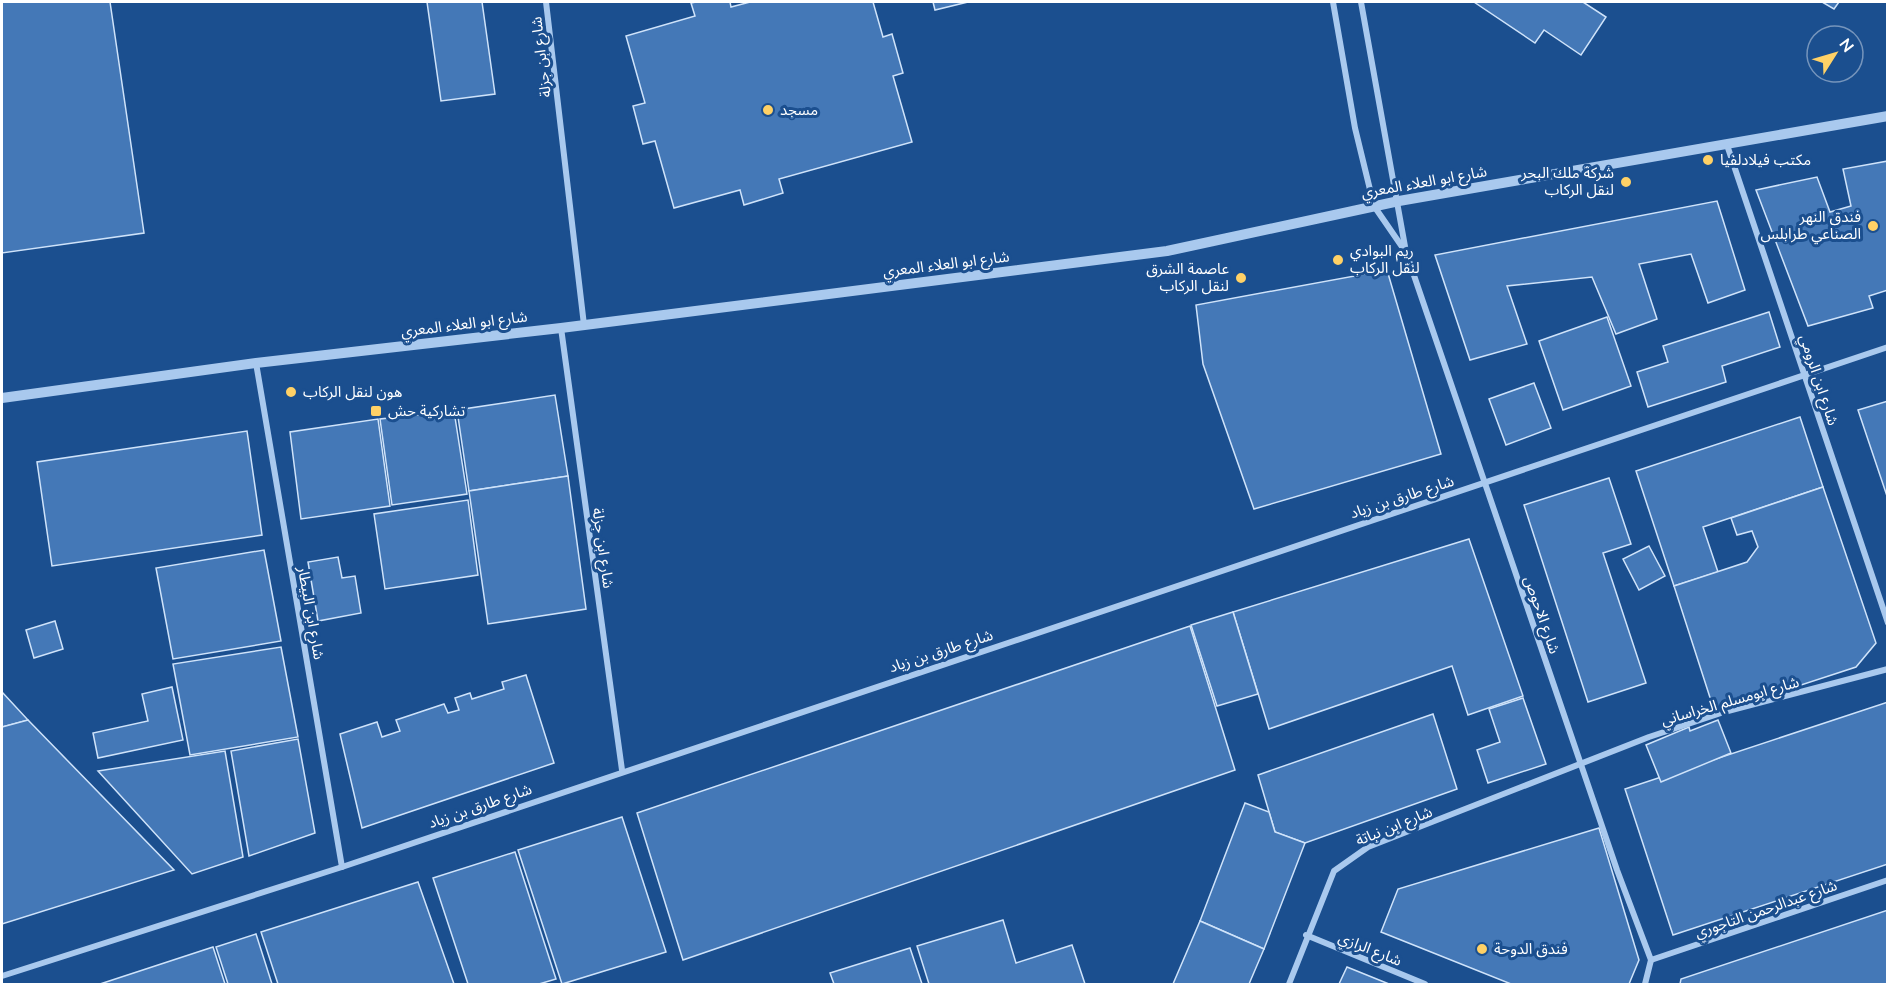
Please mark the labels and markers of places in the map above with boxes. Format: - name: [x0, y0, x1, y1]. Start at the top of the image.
- place label: مسجد: [780, 100, 818, 119]
- marker: مسجد: [761, 103, 775, 117]
- place label: مكتب فيلادلفيا: [1720, 150, 1811, 169]
- marker: مكتب فيلادلفيا: [1701, 153, 1715, 167]
- place label: شركة ملك البحر لنقل الركاب: [1520, 163, 1614, 199]
- marker: شركة ملك البحر لنقل الركاب: [1619, 175, 1633, 189]
- place label: فندق النهر الصناعي طرابلس: [1760, 207, 1861, 245]
- marker: فندق النهر الصناعي طرابلس: [1866, 219, 1880, 233]
- place label: ريم البوادي لنقل الركاب: [1350, 241, 1420, 277]
- marker: ريم البوادي لنقل الركاب: [1331, 253, 1345, 267]
- place label: عاصمة الشرق لنقل الركاب: [1146, 259, 1229, 295]
- marker: عاصمة الشرق لنقل الركاب: [1234, 271, 1248, 285]
- place label: هون لنقل الركاب: [303, 382, 402, 401]
- marker: هون لنقل الركاب: [284, 385, 298, 399]
- place label: تشاركية حش: [388, 401, 465, 420]
- marker: تشاركية حش: [369, 404, 383, 418]
- place label: فندق الدوحة: [1494, 939, 1568, 958]
- marker: فندق الدوحة: [1475, 942, 1489, 956]

